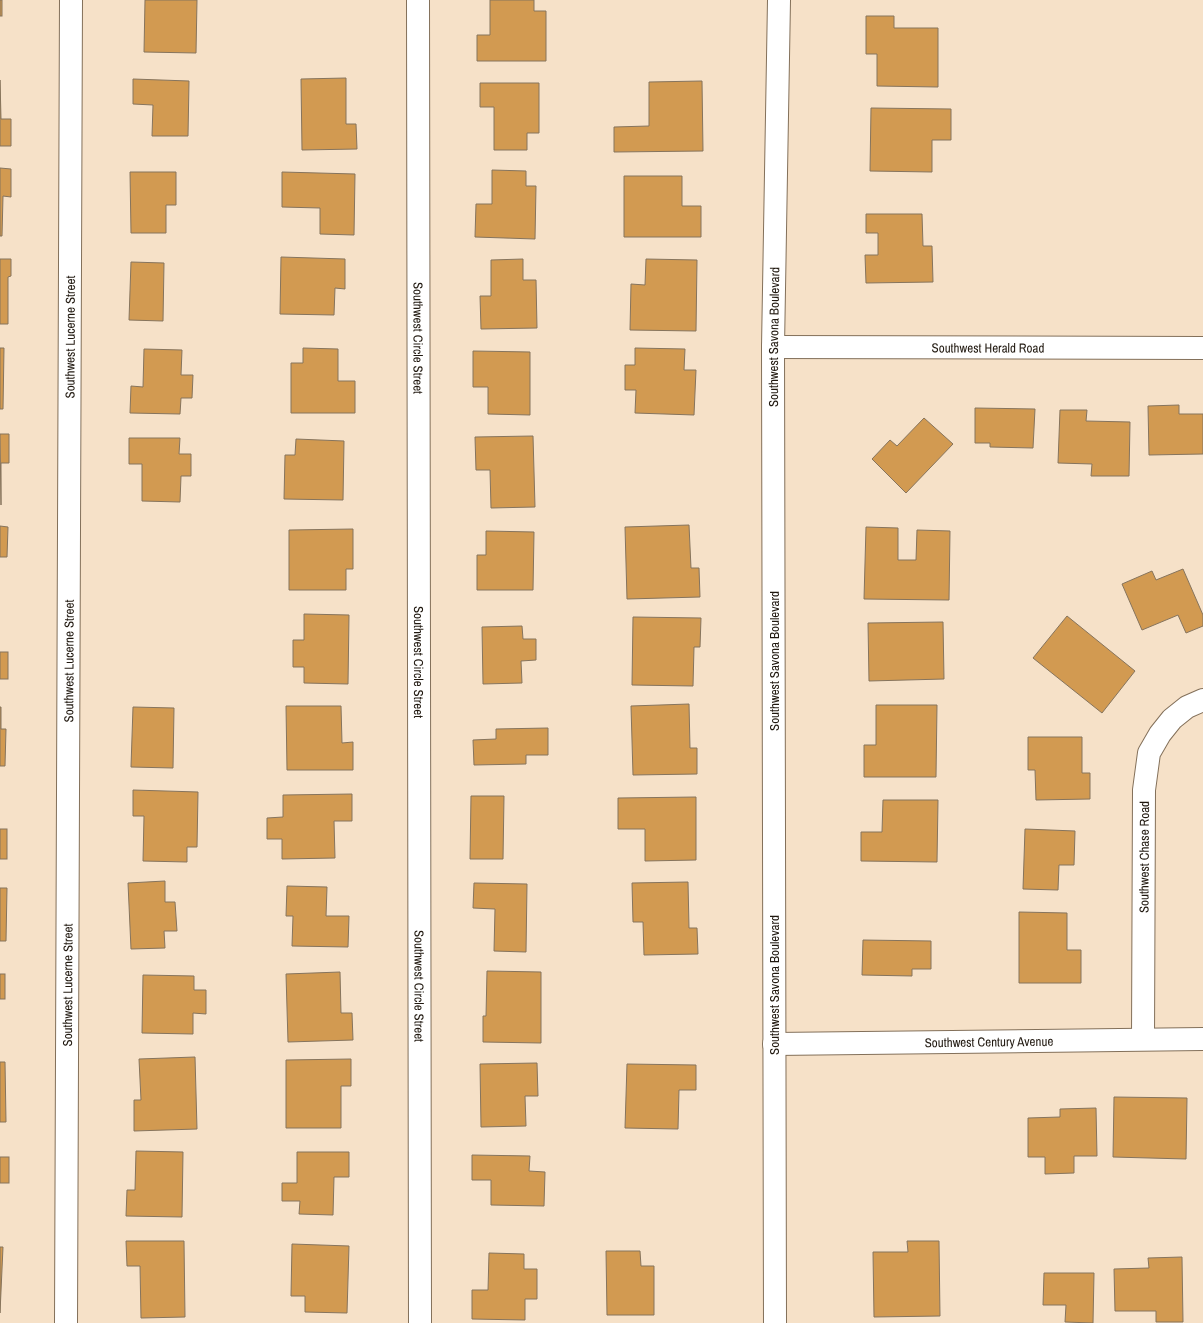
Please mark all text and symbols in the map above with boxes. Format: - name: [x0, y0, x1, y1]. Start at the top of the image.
- street label: Southwest Savona Boulevard: [765, 267, 783, 407]
- street label: Southwest Lucerne Street: [61, 276, 79, 398]
- street label: Southwest Circle Street: [409, 282, 427, 394]
- street label: Southwest Herald Road: [932, 339, 1044, 357]
- street label: Southwest Savona Boulevard: [766, 591, 783, 731]
- street label: Southwest Lucerne Street: [60, 599, 78, 722]
- street label: Southwest Circle Street: [410, 606, 427, 718]
- street label: Southwest Chase Road: [1136, 801, 1153, 913]
- street label: Southwest Savona Boulevard: [766, 915, 783, 1055]
- street label: Southwest Lucerne Street: [59, 923, 77, 1046]
- street label: Southwest Circle Street: [410, 930, 428, 1042]
- street label: Southwest Century Avenue: [925, 1033, 1053, 1051]

